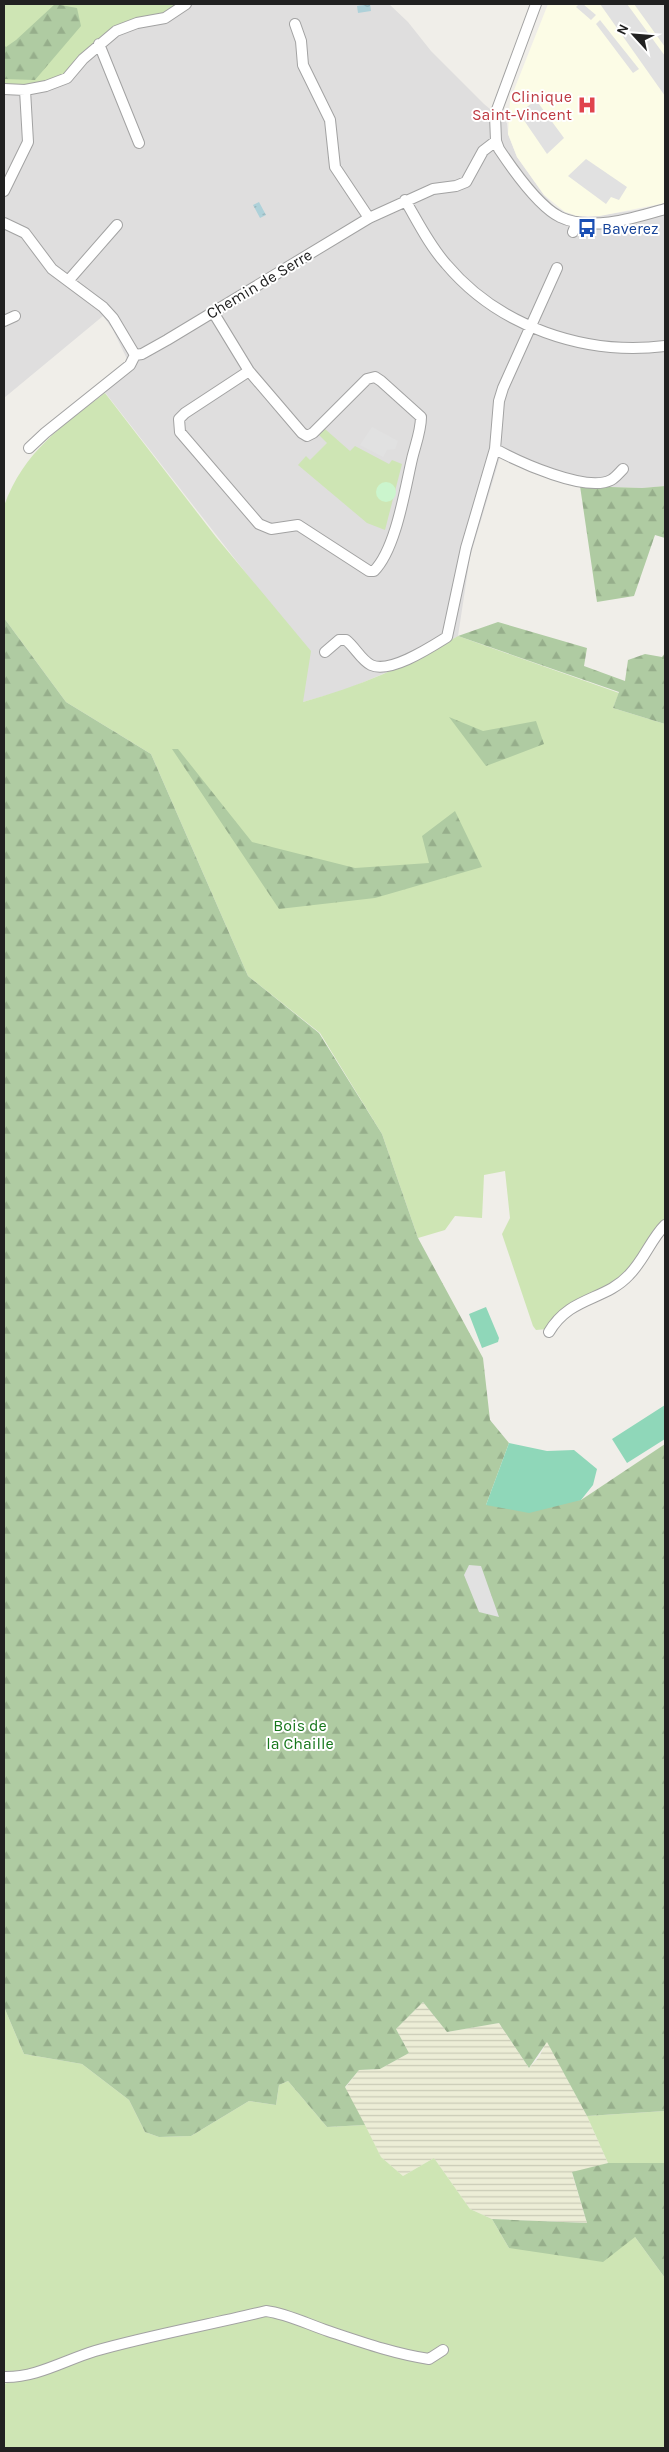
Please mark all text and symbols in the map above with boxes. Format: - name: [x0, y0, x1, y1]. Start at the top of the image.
- north arrow: [609, 10, 659, 60]
- text: N: [613, 21, 633, 38]
- place label: Clinique Saint-Vincent: [472, 87, 572, 124]
- hospital icon: Clinique Saint-Vincent: [576, 94, 598, 116]
- bus stop icon: Baverez: [576, 217, 598, 239]
- place label: Baverez: [602, 219, 659, 238]
- street label: Chemin de Serre: [203, 245, 315, 323]
- park label: Bois de la Chaille: [266, 1716, 334, 1753]

